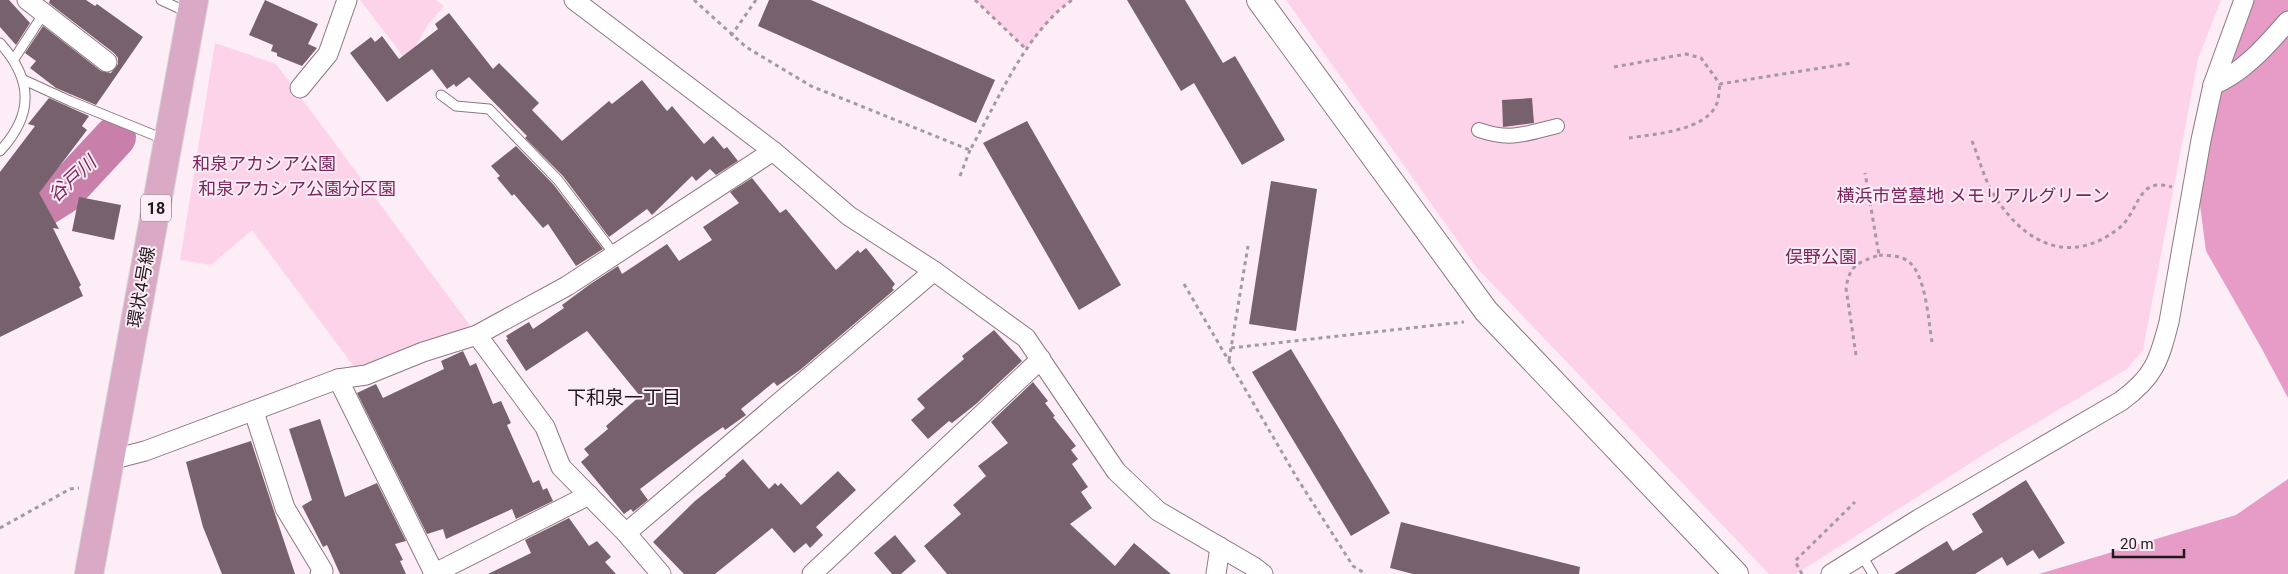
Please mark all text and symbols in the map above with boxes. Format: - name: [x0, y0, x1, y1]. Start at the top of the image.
- water label: 谷戸川: [43, 150, 102, 207]
- park label: 和泉アカシア公園: [192, 153, 336, 174]
- park label: 和泉アカシア公園分区園: [198, 178, 396, 199]
- park label: 横浜市営墓地 メモリアルグリーン: [1836, 185, 2110, 206]
- road number: 18: [141, 194, 171, 222]
- street label: 環状4号線: [124, 245, 158, 329]
- park label: 俣野公園: [1785, 246, 1857, 267]
- district label: 下和泉一丁目: [567, 386, 681, 409]
- scale bar: [2113, 526, 2184, 558]
- text: 20 m: [2120, 535, 2154, 553]

